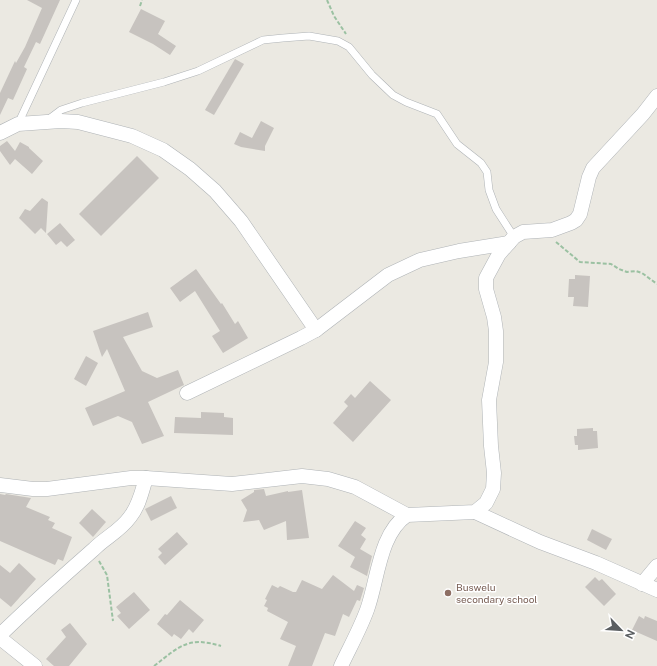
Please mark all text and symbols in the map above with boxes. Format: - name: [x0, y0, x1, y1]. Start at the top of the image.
- place label: Buswelu secondary school: [456, 581, 537, 605]
- marker: Buswelu secondary school: [443, 588, 453, 598]
- north arrow: [601, 610, 641, 650]
- text: N: [623, 628, 637, 641]

